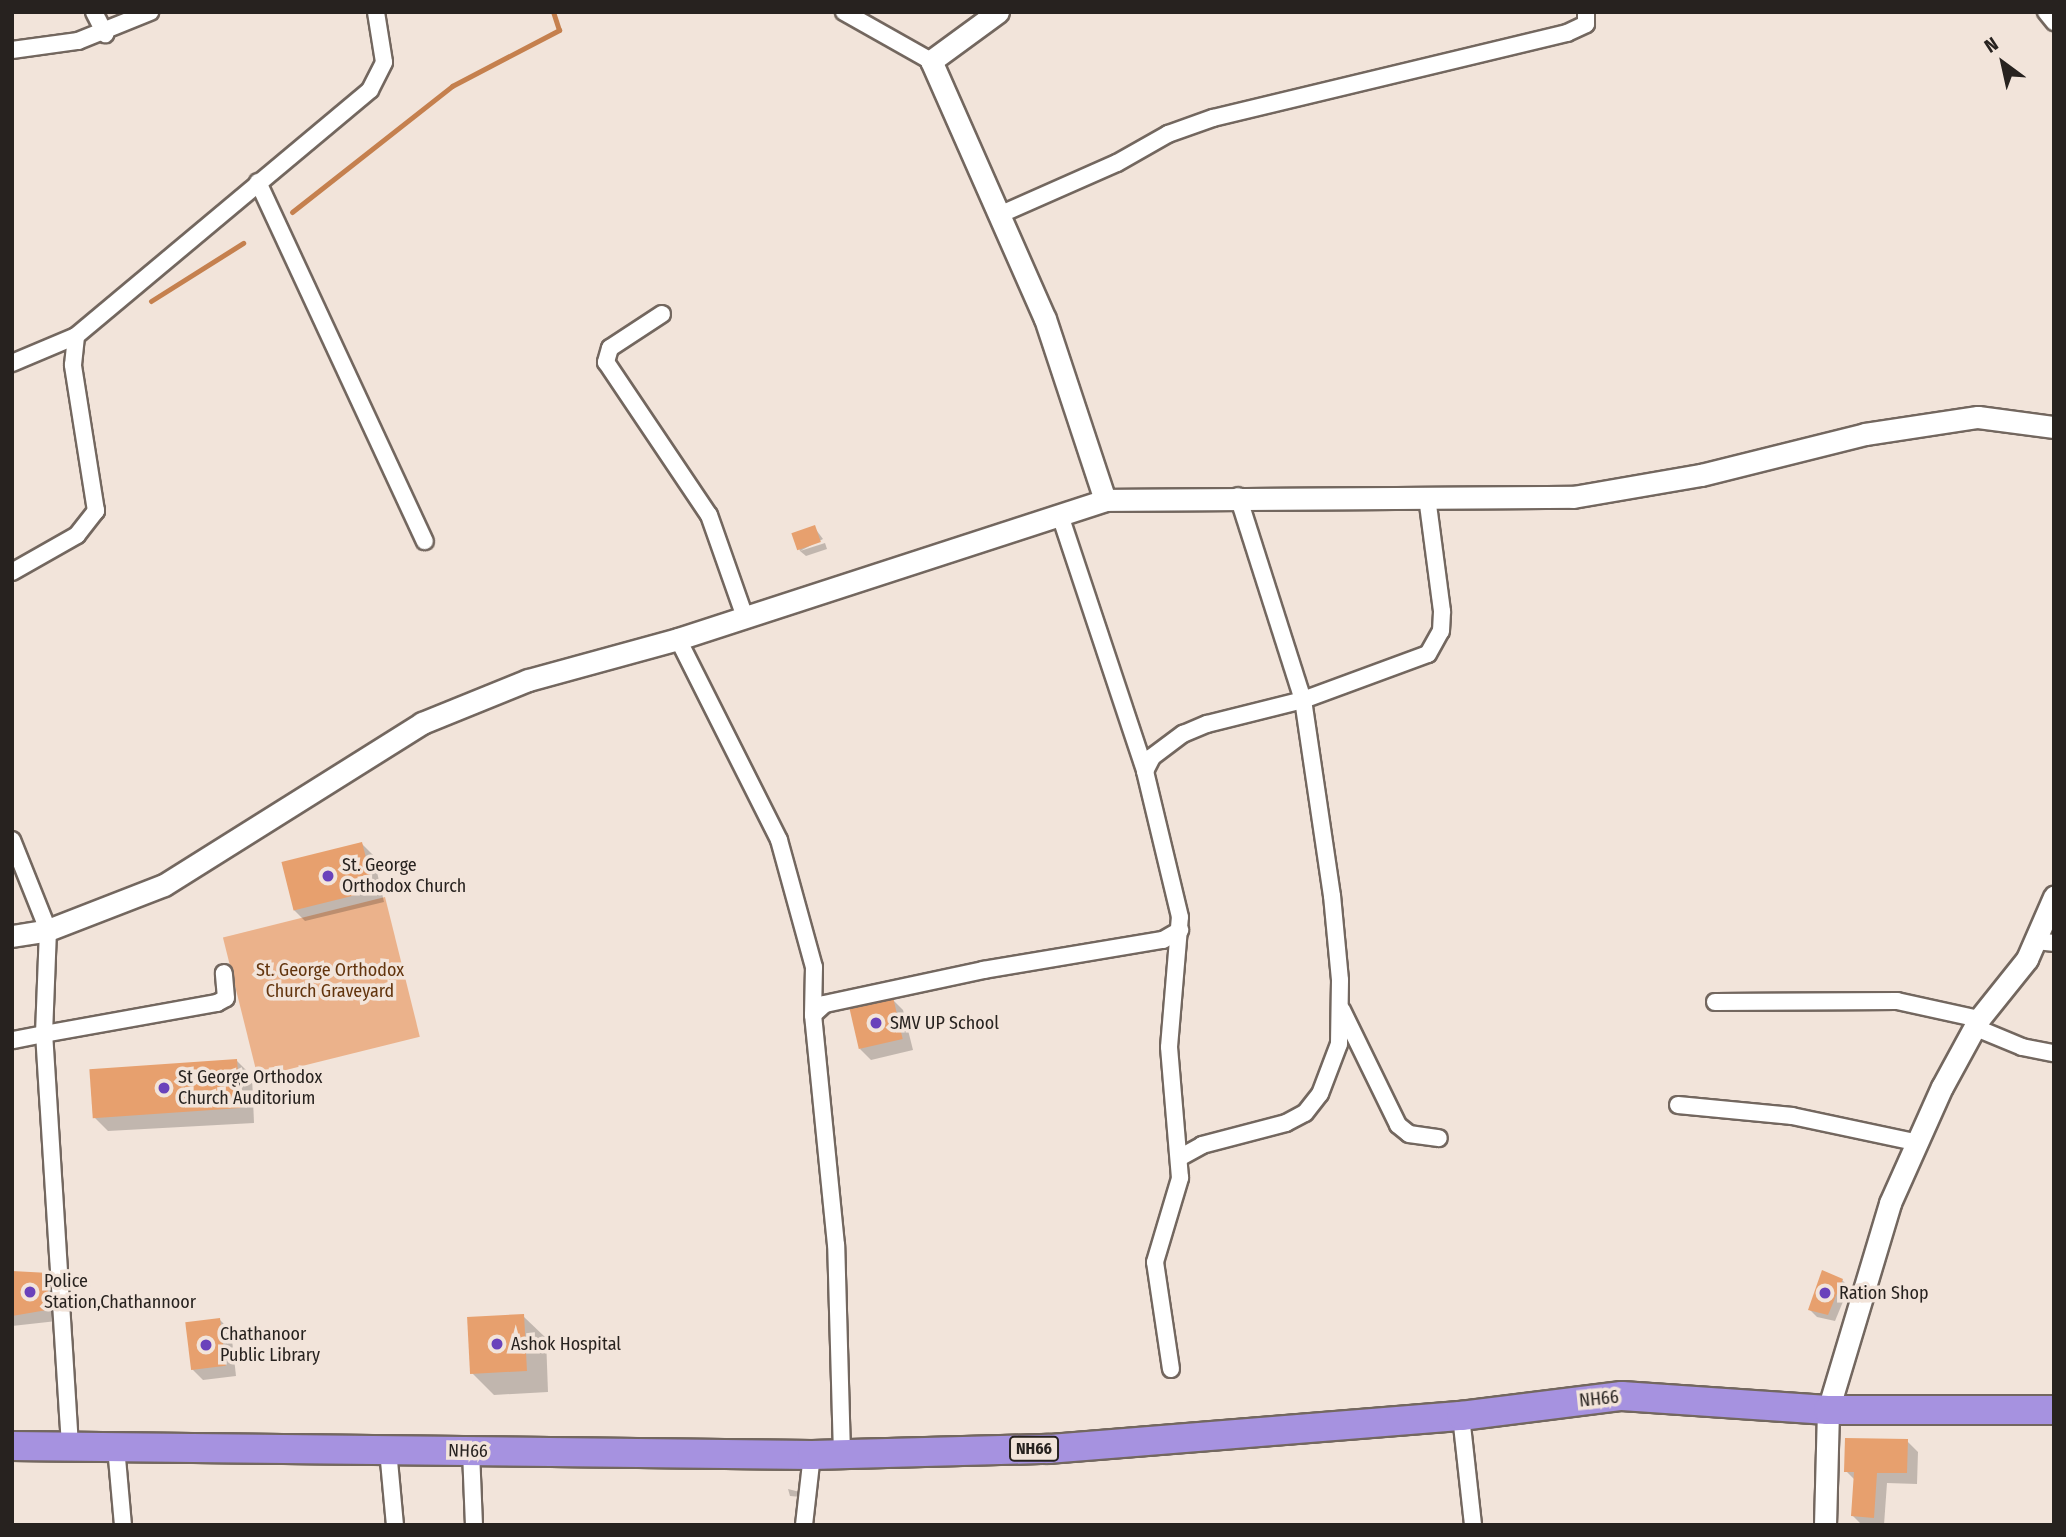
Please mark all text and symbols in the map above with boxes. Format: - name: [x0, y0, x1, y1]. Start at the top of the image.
- north arrow: [1968, 28, 2038, 98]
- text: N: [1980, 32, 2002, 58]
- place label: St. George Orthodox Church: [342, 855, 466, 898]
- marker: St. George Orthodox Church: [320, 868, 336, 884]
- park label: St. George Orthodox Church Graveyard: [256, 960, 404, 1002]
- place label: SMV UP School: [890, 1012, 999, 1034]
- marker: SMV UP School: [868, 1015, 884, 1031]
- place label: St George Orthodox Church Auditorium: [178, 1067, 322, 1110]
- marker: St George Orthodox Church Auditorium: [156, 1080, 172, 1096]
- place label: Police Station,Chathannoor: [44, 1271, 196, 1314]
- place label: Ration Shop: [1839, 1282, 1929, 1304]
- marker: Police Station,Chathannoor: [22, 1284, 38, 1300]
- marker: Ration Shop: [1817, 1285, 1833, 1301]
- place label: Chathanoor Public Library: [220, 1324, 320, 1366]
- place label: Ashok Hospital: [511, 1333, 621, 1355]
- marker: Ashok Hospital: [489, 1336, 505, 1352]
- marker: Chathanoor Public Library: [198, 1337, 214, 1353]
- street label: NH66: [1578, 1386, 1620, 1412]
- road number: NH66: [1008, 1436, 1060, 1462]
- street label: NH66: [448, 1440, 488, 1462]

